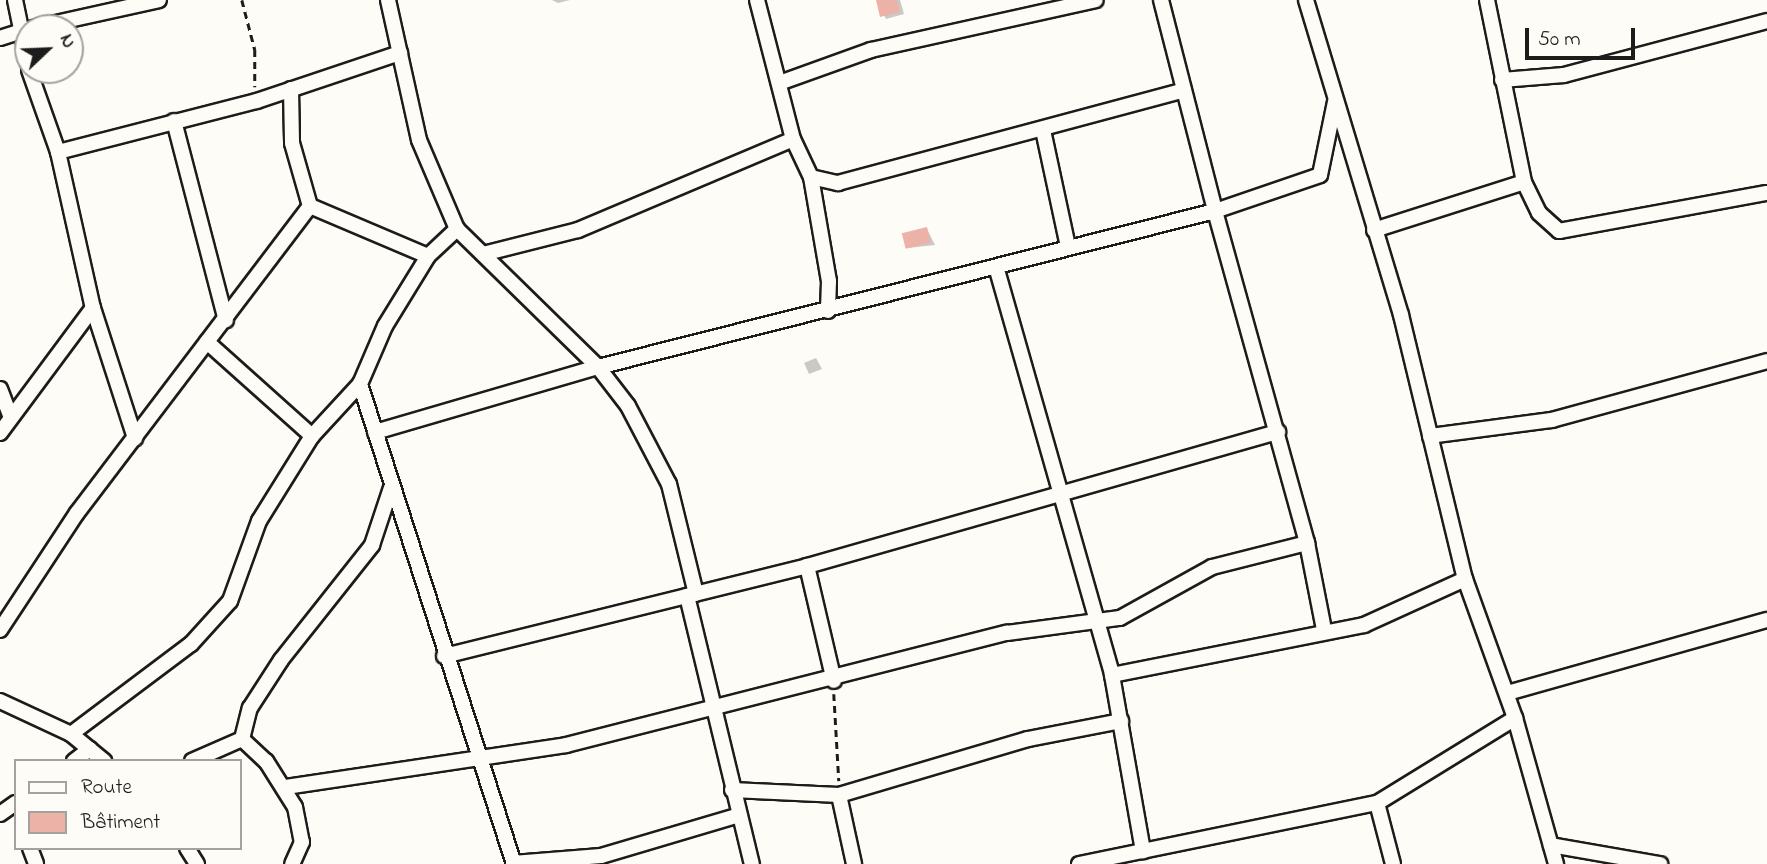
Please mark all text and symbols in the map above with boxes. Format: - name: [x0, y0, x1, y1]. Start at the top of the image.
- north arrow: [14, 14, 84, 84]
- scale bar: [1529, 14, 1639, 58]
- text: 50 m: [1538, 25, 1581, 55]
- text: N: [52, 30, 82, 53]
- legend: [14, 759, 242, 850]
- text: Route: [81, 773, 132, 803]
- text: Bâtiment: [81, 808, 160, 838]

